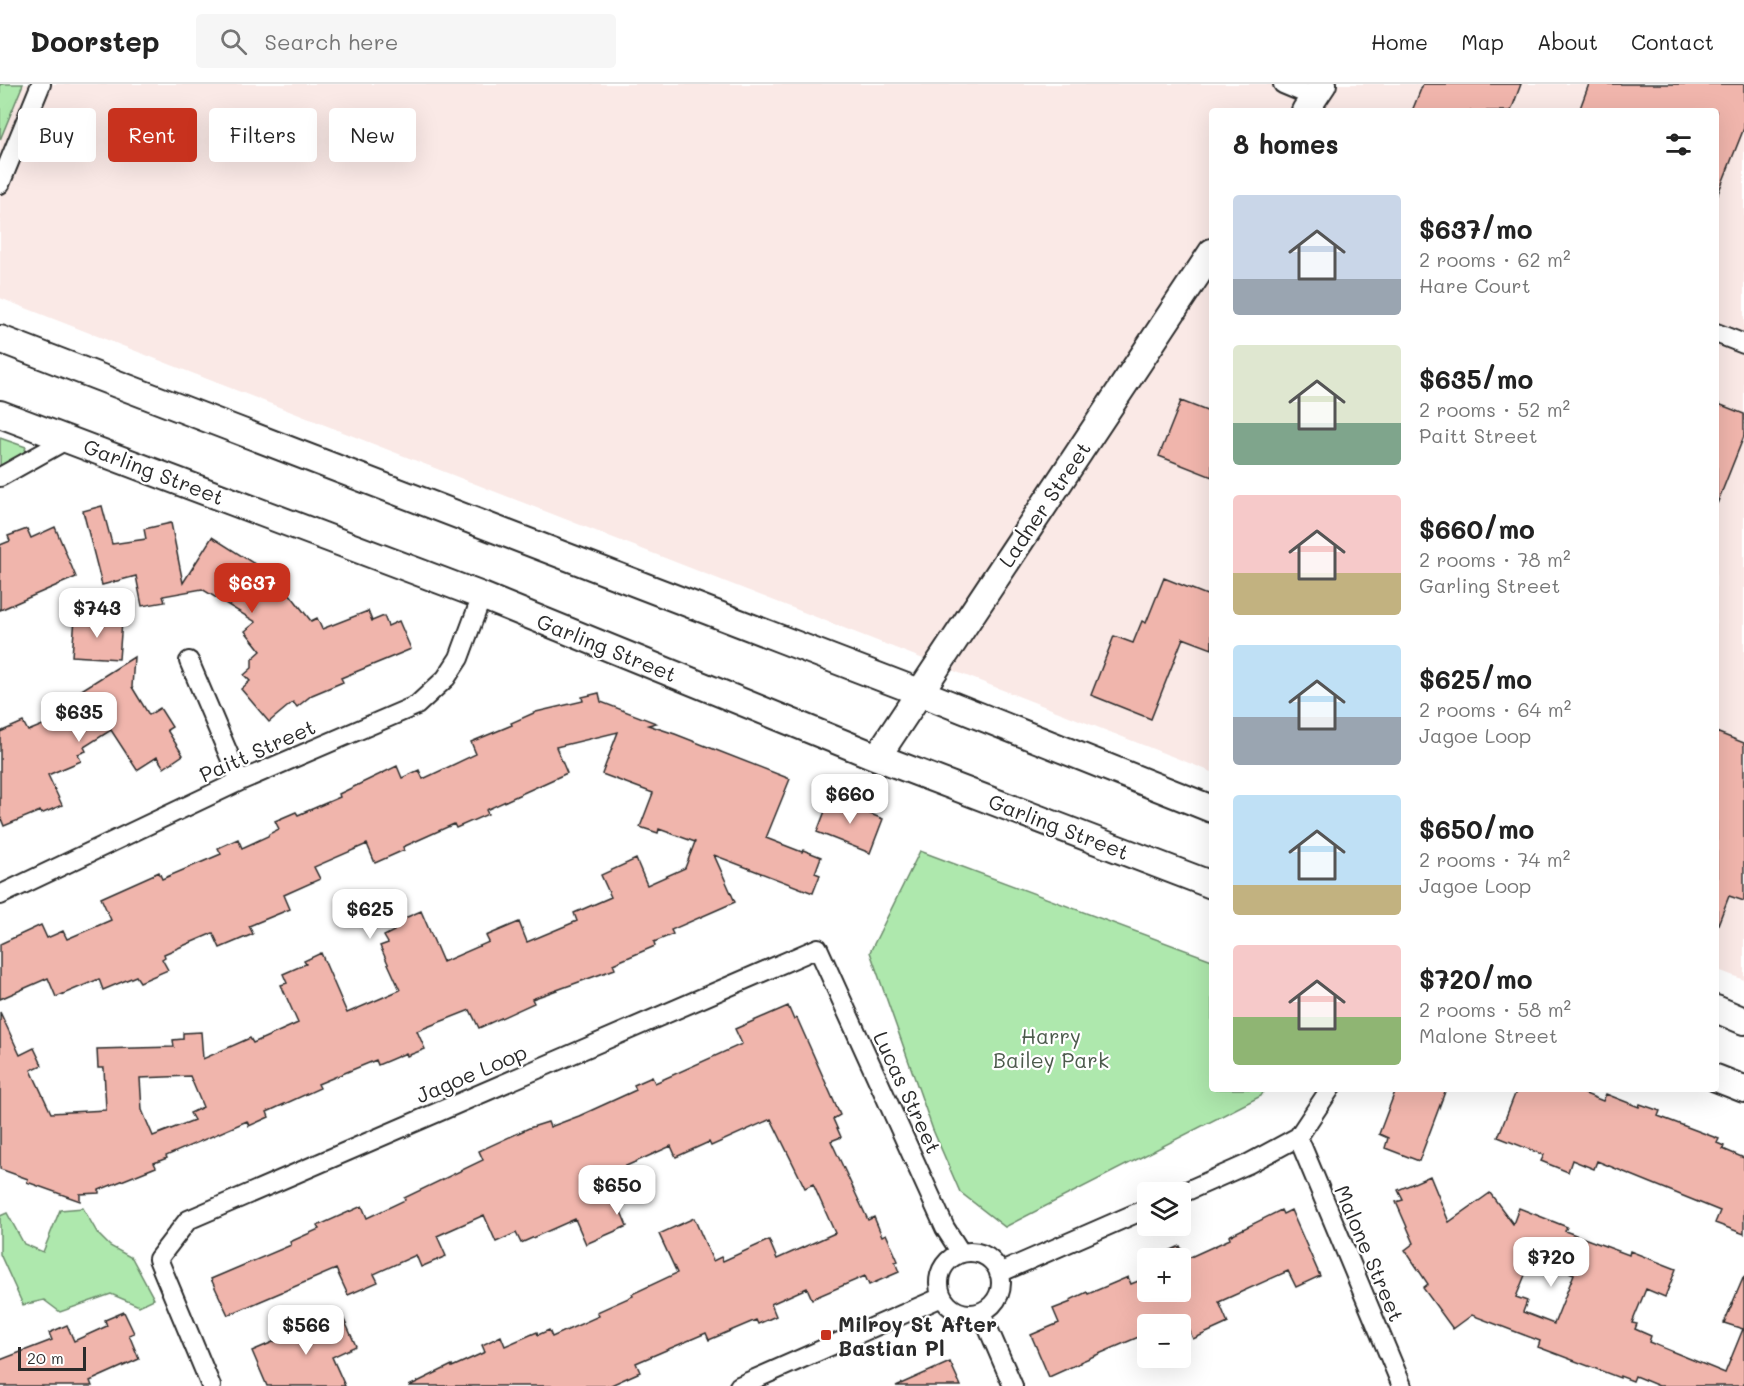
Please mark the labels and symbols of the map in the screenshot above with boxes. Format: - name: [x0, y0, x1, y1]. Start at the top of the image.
- street label: Garling Street: [80, 432, 228, 510]
- street label: Ladner Street: [992, 436, 1096, 572]
- pin: $637: [216, 563, 288, 614]
- pin: $743: [61, 588, 133, 639]
- street label: Garling Street: [533, 607, 681, 687]
- pin: $635: [43, 692, 115, 743]
- street label: Paitt Street: [195, 712, 319, 788]
- pin: $660: [814, 774, 886, 825]
- street label: Garling Street: [985, 787, 1133, 865]
- pin: $625: [334, 889, 406, 940]
- park label: Harry Bailey Park: [993, 1022, 1109, 1073]
- street label: Lucas Street: [868, 1027, 948, 1157]
- street label: Jagoe Loop: [411, 1038, 531, 1108]
- pin: $650: [581, 1165, 653, 1216]
- street label: Malone Street: [1329, 1181, 1411, 1325]
- pin: $720: [1515, 1237, 1587, 1288]
- pin: $566: [270, 1305, 342, 1356]
- place label: Milroy St After Bastian Pl: [838, 1310, 997, 1361]
- marker: Milroy St After Bastian Pl: [819, 1328, 833, 1342]
- scale bar: [18, 1344, 86, 1372]

